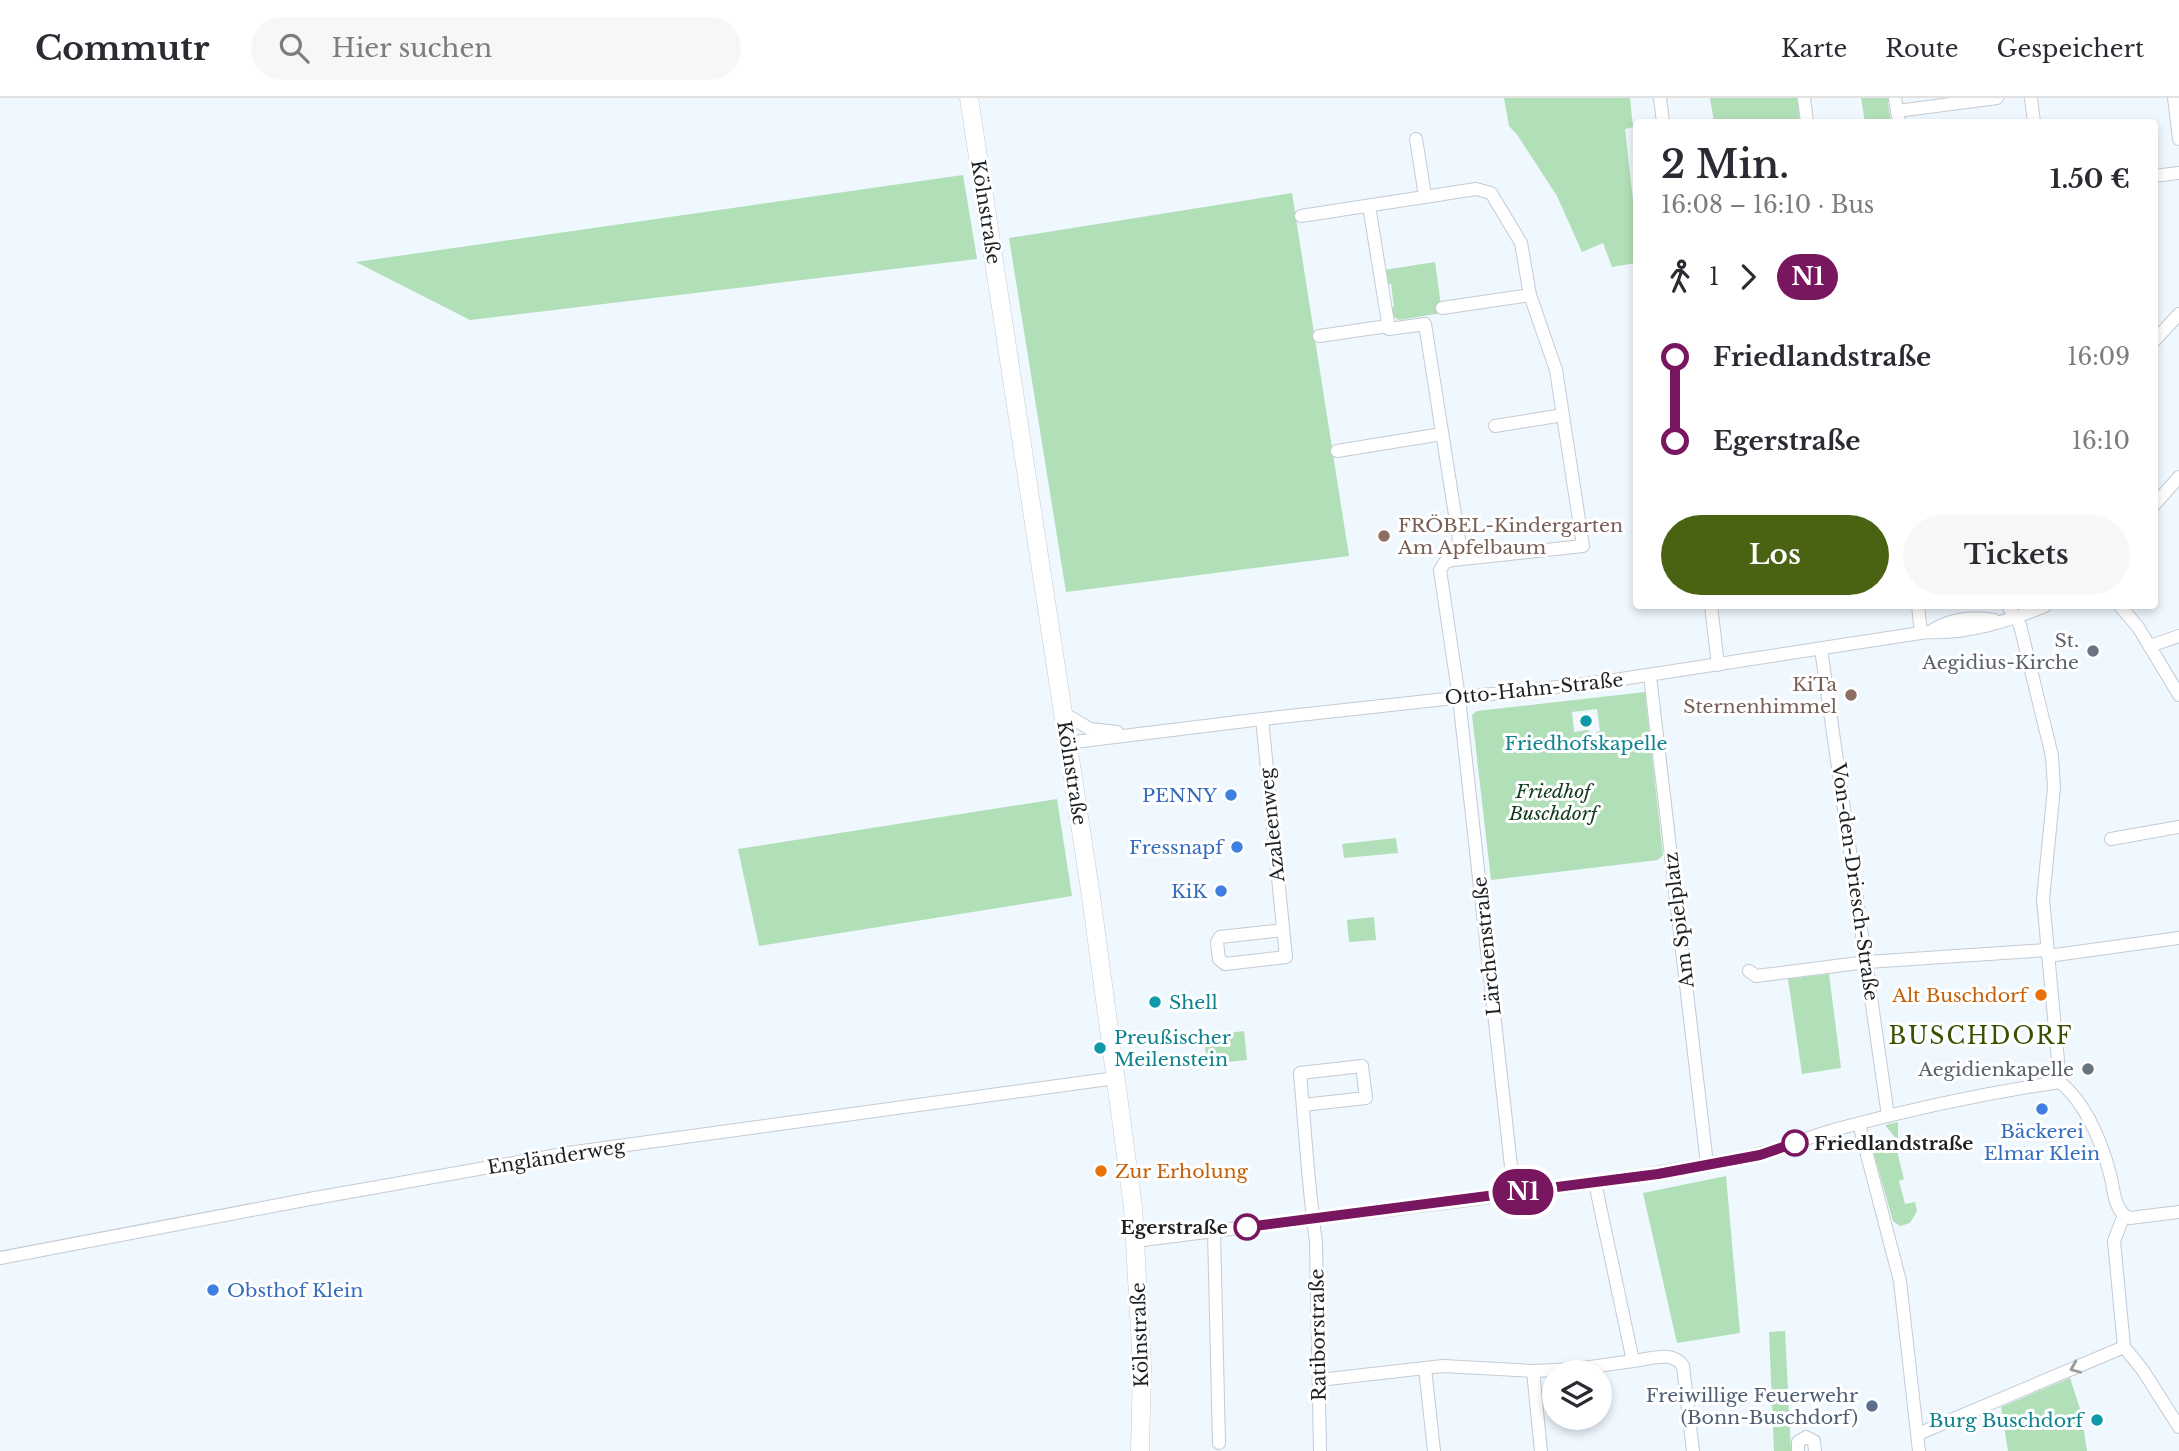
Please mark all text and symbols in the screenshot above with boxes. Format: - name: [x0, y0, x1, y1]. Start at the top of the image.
- search box: [251, 17, 741, 80]
- text: Commutr: [35, 28, 209, 69]
- icon: search: [275, 29, 313, 67]
- text: Hier suchen: [331, 32, 492, 64]
- text: Karte: [1781, 34, 1847, 63]
- text: Route: [1885, 34, 1959, 63]
- text: Gespeichert: [1997, 34, 2144, 63]
- text: 2 Min.: [1661, 141, 1789, 188]
- street label: Kölnstraße: [966, 158, 1006, 266]
- text: 1.50 €: [2050, 163, 2130, 195]
- text: 16:08 – 16:10 · Bus: [1661, 191, 1874, 219]
- icon: walk: [1661, 258, 1699, 296]
- icon: forward: [1729, 258, 1767, 296]
- text: N1: [1791, 262, 1824, 291]
- text: 1: [1709, 263, 1719, 291]
- text: Friedlandstraße: [1713, 341, 1931, 373]
- text: 16:09: [2067, 343, 2130, 371]
- text: Egerstraße: [1713, 425, 1860, 457]
- text: 16:10: [2072, 427, 2130, 455]
- place label: FRÖBEL-Kindergarten Am Apfelbaum: [1397, 514, 1623, 559]
- button: Los: [1661, 515, 1889, 595]
- button: Tickets: [1903, 515, 2130, 595]
- marker: FRÖBEL-Kindergarten Am Apfelbaum: [1376, 528, 1392, 544]
- place label: St. Aegidius-Kirche: [1921, 629, 2079, 674]
- marker: St. Aegidius-Kirche: [2085, 643, 2101, 659]
- street label: Otto-Hahn-Straße: [1444, 668, 1624, 710]
- place label: KiTa Sternenhimmel: [1683, 673, 1837, 718]
- marker: KiTa Sternenhimmel: [1843, 687, 1859, 703]
- marker: Friedhofskapelle: [1578, 713, 1594, 729]
- street label: Kölnstraße: [1052, 719, 1092, 827]
- place label: Friedhofskapelle: [1504, 732, 1668, 755]
- street label: Von-den-Driesch-Straße: [1827, 761, 1883, 1002]
- street label: Azaleenweg: [1255, 766, 1290, 884]
- park label: Friedhof Buschdorf: [1508, 780, 1602, 825]
- place label: PENNY: [1142, 784, 1217, 807]
- marker: PENNY: [1223, 787, 1239, 803]
- place label: Fressnapf: [1129, 836, 1225, 859]
- marker: Fressnapf: [1229, 839, 1245, 855]
- street label: Am Spielplatz: [1659, 851, 1699, 990]
- street label: Lärchenstraße: [1468, 875, 1506, 1017]
- place label: KiK: [1171, 880, 1208, 903]
- marker: KiK: [1213, 883, 1229, 899]
- place label: Alt Buschdorf: [1891, 984, 2029, 1007]
- marker: Alt Buschdorf: [2033, 987, 2049, 1003]
- place label: Shell: [1169, 991, 1218, 1014]
- marker: Shell: [1147, 994, 1163, 1010]
- district label: BUSCHDORF: [1889, 1022, 2073, 1050]
- place label: Preußischer Meilenstein: [1114, 1026, 1231, 1071]
- marker: Preußischer Meilenstein: [1092, 1040, 1108, 1056]
- place label: Aegidienkapelle: [1917, 1058, 2074, 1081]
- marker: Aegidienkapelle: [2080, 1061, 2096, 1077]
- marker: Bäckerei Elmar Klein: [2034, 1101, 2050, 1117]
- place label: Bäckerei Elmar Klein: [1984, 1120, 2100, 1165]
- marker: Friedlandstraße: [1782, 1130, 1808, 1156]
- place label: Friedlandstraße: [1814, 1132, 1973, 1155]
- street label: Engländerweg: [486, 1135, 627, 1179]
- place label: Zur Erholung: [1115, 1160, 1249, 1183]
- marker: Zur Erholung: [1093, 1163, 1109, 1179]
- line badge: N1: [1492, 1169, 1554, 1215]
- text: N1: [1506, 1177, 1540, 1206]
- marker: Egerstraße: [1234, 1214, 1260, 1240]
- place label: Egerstraße: [1120, 1216, 1228, 1239]
- street label: Ratiborstraße: [1305, 1269, 1331, 1401]
- place label: Obsthof Klein: [227, 1279, 363, 1302]
- marker: Obsthof Klein: [205, 1282, 221, 1298]
- street label: Kölnstraße: [1127, 1282, 1153, 1388]
- one-way arrow: [2070, 1359, 2082, 1373]
- map controls: [1542, 1360, 1612, 1430]
- button: layers: [1542, 1360, 1612, 1430]
- place label: Freiwillige Feuerwehr (Bonn-Buschdorf): [1646, 1384, 1858, 1429]
- marker: Freiwillige Feuerwehr (Bonn-Buschdorf): [1864, 1398, 1880, 1414]
- place label: Burg Buschdorf: [1929, 1409, 2085, 1432]
- marker: Burg Buschdorf: [2089, 1412, 2105, 1428]

